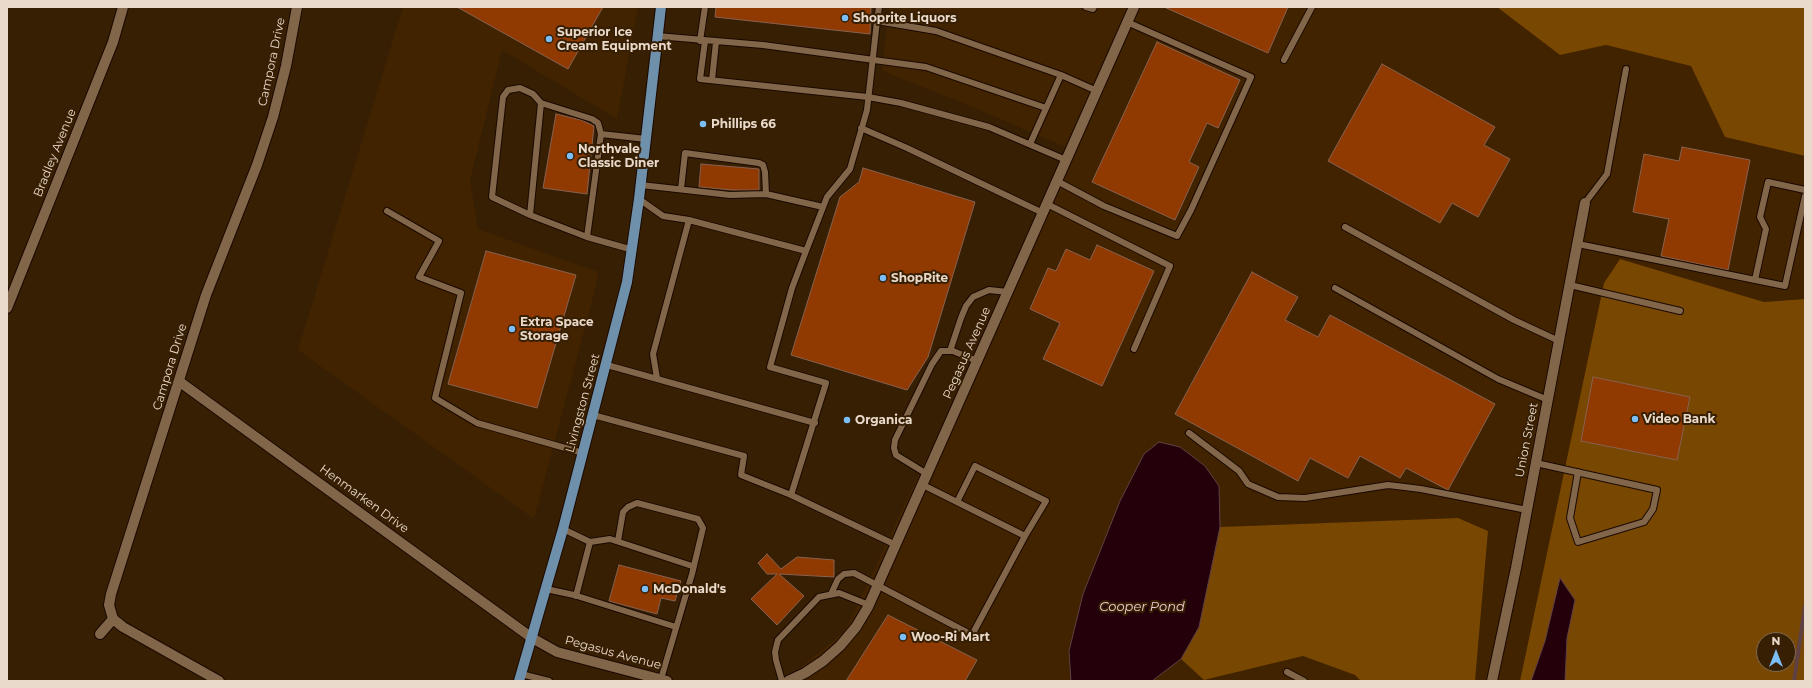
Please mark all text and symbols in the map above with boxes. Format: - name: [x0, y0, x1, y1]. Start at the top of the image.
- place label: Shoprite Liquors: [853, 11, 957, 25]
- marker: Shoprite Liquors: [840, 13, 850, 23]
- street label: Campora Drive: [256, 17, 288, 107]
- place label: Superior Ice Cream Equipment: [557, 25, 672, 53]
- marker: Superior Ice Cream Equipment: [544, 34, 554, 44]
- street label: Bradley Avenue: [31, 107, 79, 199]
- place label: Phillips 66: [711, 117, 776, 131]
- marker: Phillips 66: [698, 119, 708, 129]
- place label: Northvale Classic Diner: [578, 142, 659, 170]
- marker: Northvale Classic Diner: [565, 151, 575, 161]
- place label: ShopRite: [891, 271, 948, 285]
- marker: ShopRite: [878, 273, 888, 283]
- street label: Pegasus Avenue: [940, 305, 994, 401]
- place label: Extra Space Storage: [520, 315, 594, 343]
- street label: Campora Drive: [150, 322, 190, 412]
- marker: Extra Space Storage: [507, 324, 517, 334]
- street label: Livingston Street: [563, 352, 603, 454]
- street label: Union Street: [1513, 401, 1541, 479]
- place label: Video Bank: [1643, 412, 1715, 426]
- place label: Organica: [855, 413, 912, 427]
- marker: Video Bank: [1630, 414, 1640, 424]
- marker: Organica: [842, 415, 852, 425]
- street label: Henmarken Drive: [317, 462, 411, 536]
- place label: McDonald's: [653, 582, 726, 596]
- marker: McDonald's: [640, 584, 650, 594]
- water label: Cooper Pond: [1099, 599, 1185, 615]
- place label: Woo-Ri Mart: [911, 630, 990, 644]
- marker: Woo-Ri Mart: [898, 632, 908, 642]
- north arrow: [1756, 632, 1796, 672]
- street label: Pegasus Avenue: [563, 633, 663, 673]
- text: N: [1772, 634, 1780, 648]

